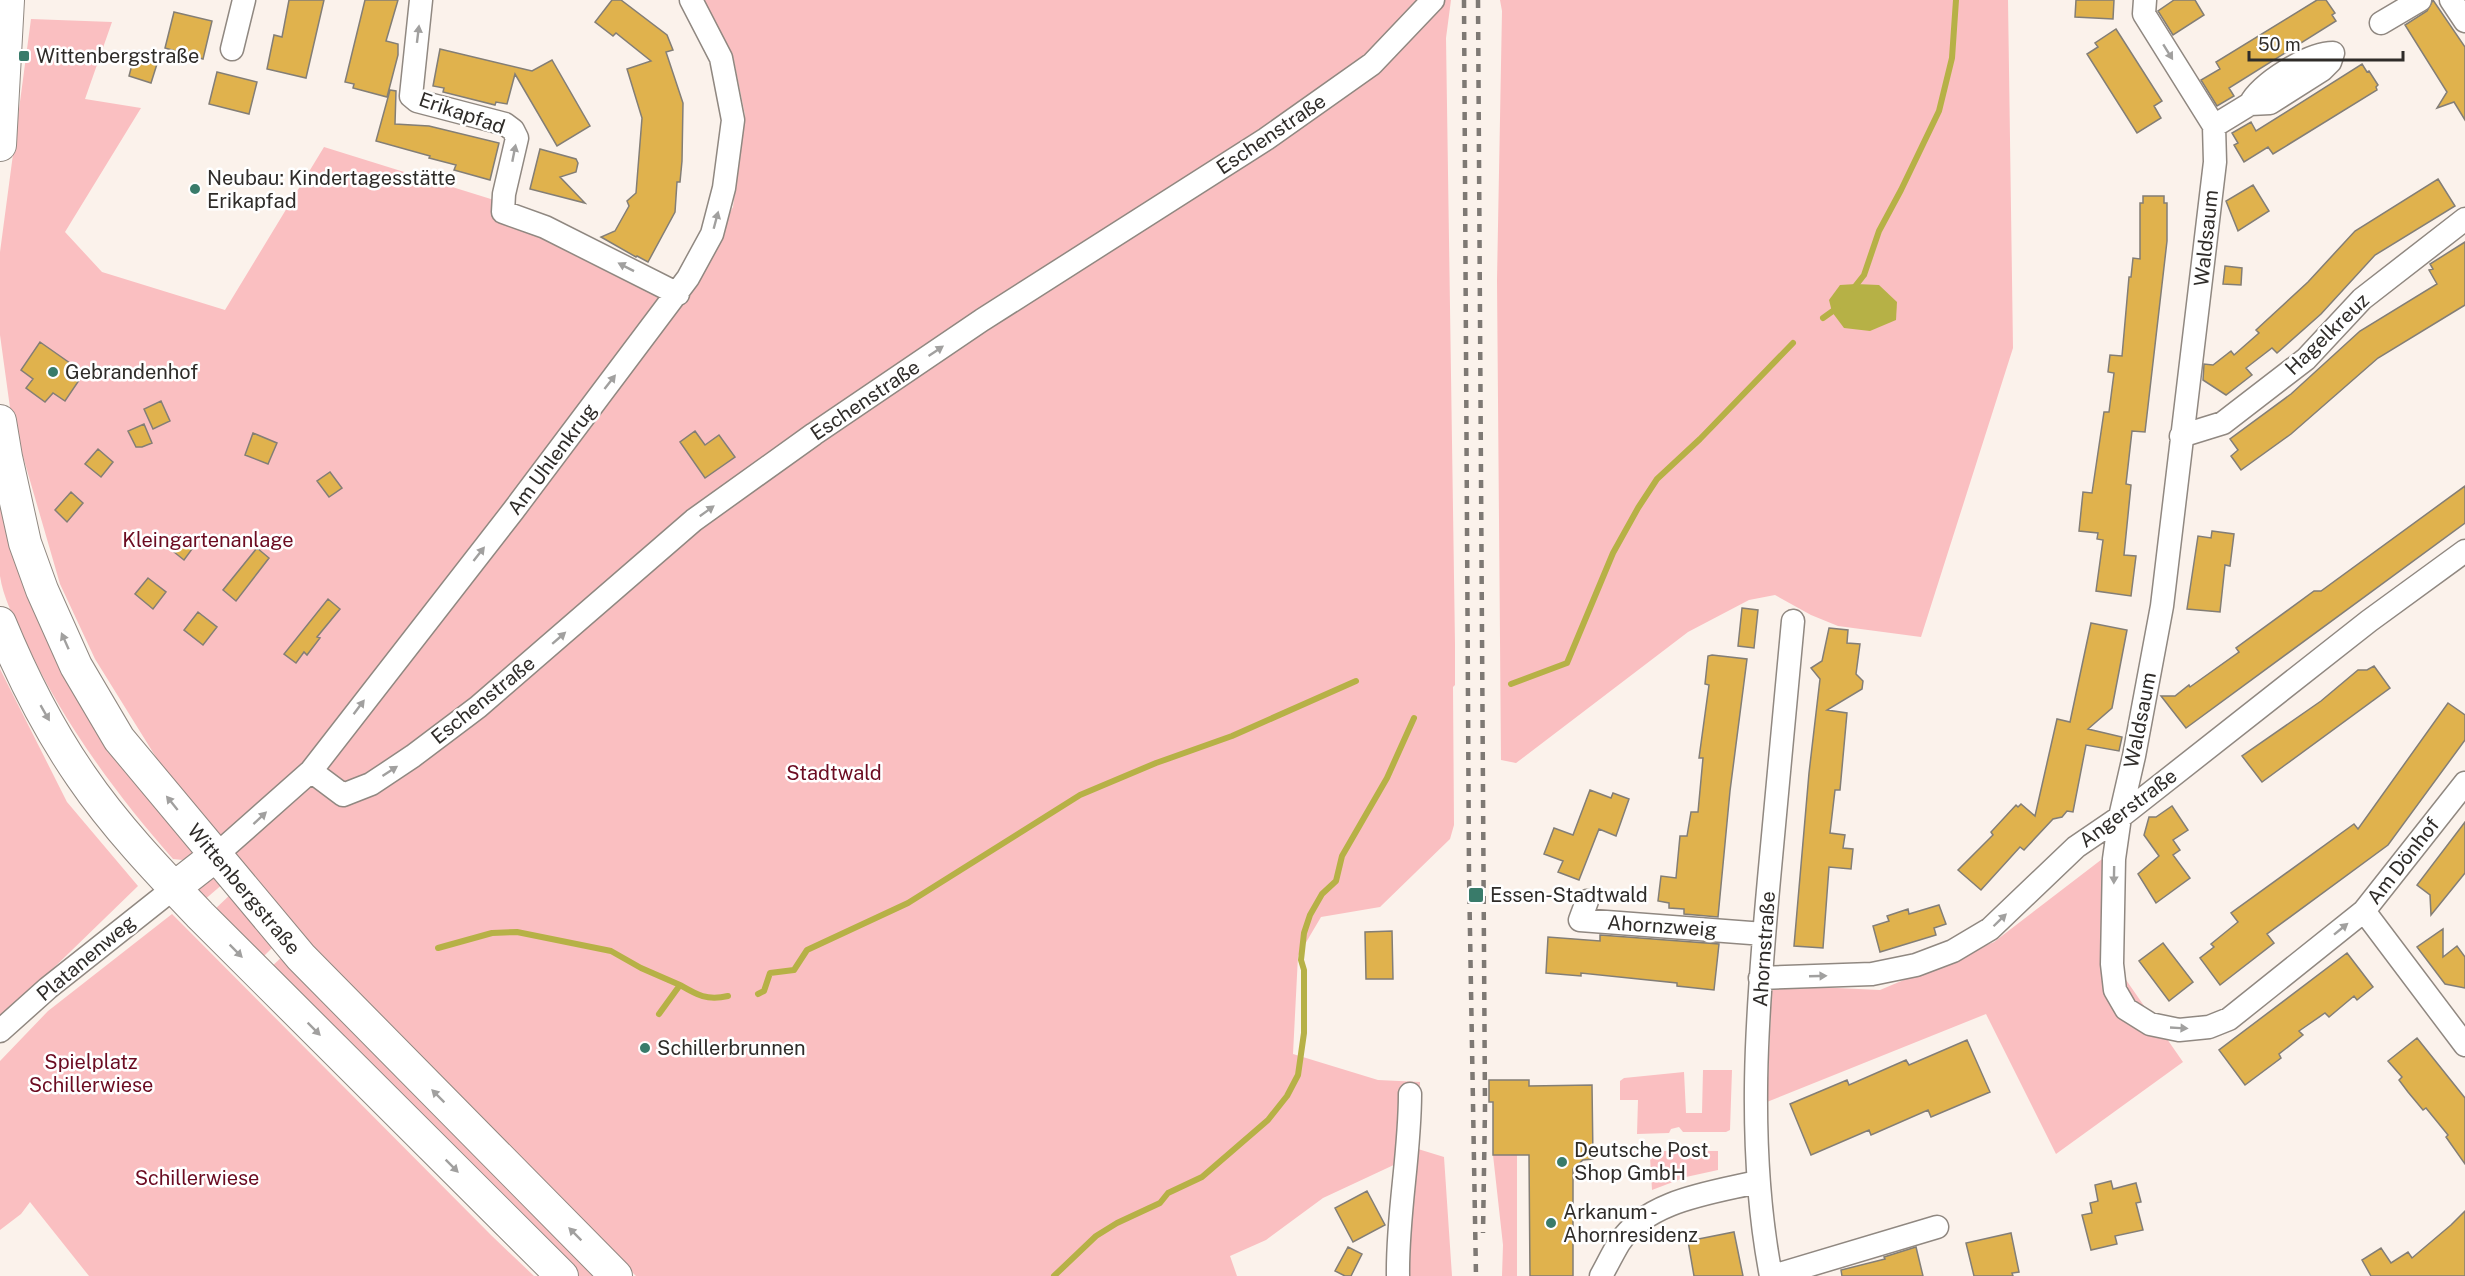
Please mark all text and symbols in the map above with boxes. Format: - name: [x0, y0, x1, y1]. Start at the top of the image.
- scale bar: [2249, 24, 2404, 62]
- one-way arrow: [413, 25, 423, 44]
- text: 50 m: [2258, 34, 2301, 55]
- place label: Wittenbergstraße: [36, 44, 199, 68]
- one-way arrow: [2162, 44, 2173, 60]
- marker: Wittenbergstraße: [17, 49, 31, 63]
- street label: Erikapfad: [416, 87, 508, 139]
- street label: Eschenstraße: [1212, 89, 1330, 179]
- one-way arrow: [510, 143, 519, 162]
- place label: Neubau: Kindertagesstätte Erikapfad: [207, 166, 456, 213]
- marker: Neubau: Kindertagesstätte Erikapfad: [188, 182, 202, 196]
- street label: Waldsaum: [2189, 189, 2223, 287]
- one-way arrow: [712, 210, 721, 228]
- one-way arrow: [617, 263, 634, 272]
- street label: Hagelkreuz: [2280, 288, 2374, 380]
- one-way arrow: [928, 346, 944, 357]
- street label: Eschenstraße: [806, 355, 924, 445]
- place label: Gebrandenhof: [65, 360, 198, 384]
- marker: Gebrandenhof: [46, 365, 60, 379]
- one-way arrow: [604, 374, 617, 390]
- street label: Am Uhlenkrug: [502, 399, 602, 519]
- one-way arrow: [699, 505, 715, 517]
- park label: Kleingartenanlage: [122, 528, 294, 552]
- one-way arrow: [473, 546, 485, 561]
- one-way arrow: [551, 631, 567, 644]
- one-way arrow: [59, 632, 69, 650]
- street label: Eschenstraße: [426, 651, 540, 749]
- street label: Waldsaum: [2119, 670, 2161, 770]
- one-way arrow: [353, 700, 365, 715]
- one-way arrow: [39, 705, 50, 721]
- park label: Stadtwald: [786, 761, 882, 785]
- street label: Angerstraße: [2074, 763, 2182, 853]
- one-way arrow: [382, 766, 398, 777]
- one-way arrow: [165, 795, 178, 811]
- one-way arrow: [252, 811, 267, 825]
- street label: Am Dönhof: [2362, 813, 2444, 909]
- street label: Wittenbergstraße: [182, 819, 306, 959]
- one-way arrow: [2109, 866, 2118, 885]
- place label: Essen-Stadtwald: [1490, 883, 1648, 907]
- marker: Essen-Stadtwald: [1467, 886, 1485, 904]
- street label: Ahornstraße: [1748, 890, 1780, 1008]
- street label: Platanenweg: [32, 910, 140, 1006]
- street label: Ahornzweig: [1606, 910, 1718, 942]
- one-way arrow: [1992, 914, 2007, 927]
- one-way arrow: [2333, 923, 2349, 936]
- one-way arrow: [229, 944, 243, 959]
- one-way arrow: [1809, 971, 1828, 980]
- one-way arrow: [306, 1021, 320, 1035]
- one-way arrow: [2170, 1024, 2189, 1033]
- place label: Schillerbrunnen: [657, 1036, 806, 1060]
- marker: Schillerbrunnen: [638, 1041, 652, 1055]
- park label: Spielplatz Schillerwiese: [29, 1050, 153, 1097]
- one-way arrow: [431, 1089, 445, 1103]
- place label: Deutsche Post Shop GmbH: [1574, 1138, 1708, 1185]
- marker: Deutsche Post Shop GmbH: [1555, 1155, 1569, 1169]
- one-way arrow: [445, 1159, 459, 1174]
- park label: Schillerwiese: [135, 1166, 259, 1190]
- place label: Arkanum - Ahornresidenz: [1563, 1200, 1698, 1247]
- marker: Arkanum - Ahornresidenz: [1544, 1216, 1558, 1230]
- one-way arrow: [568, 1228, 582, 1242]

